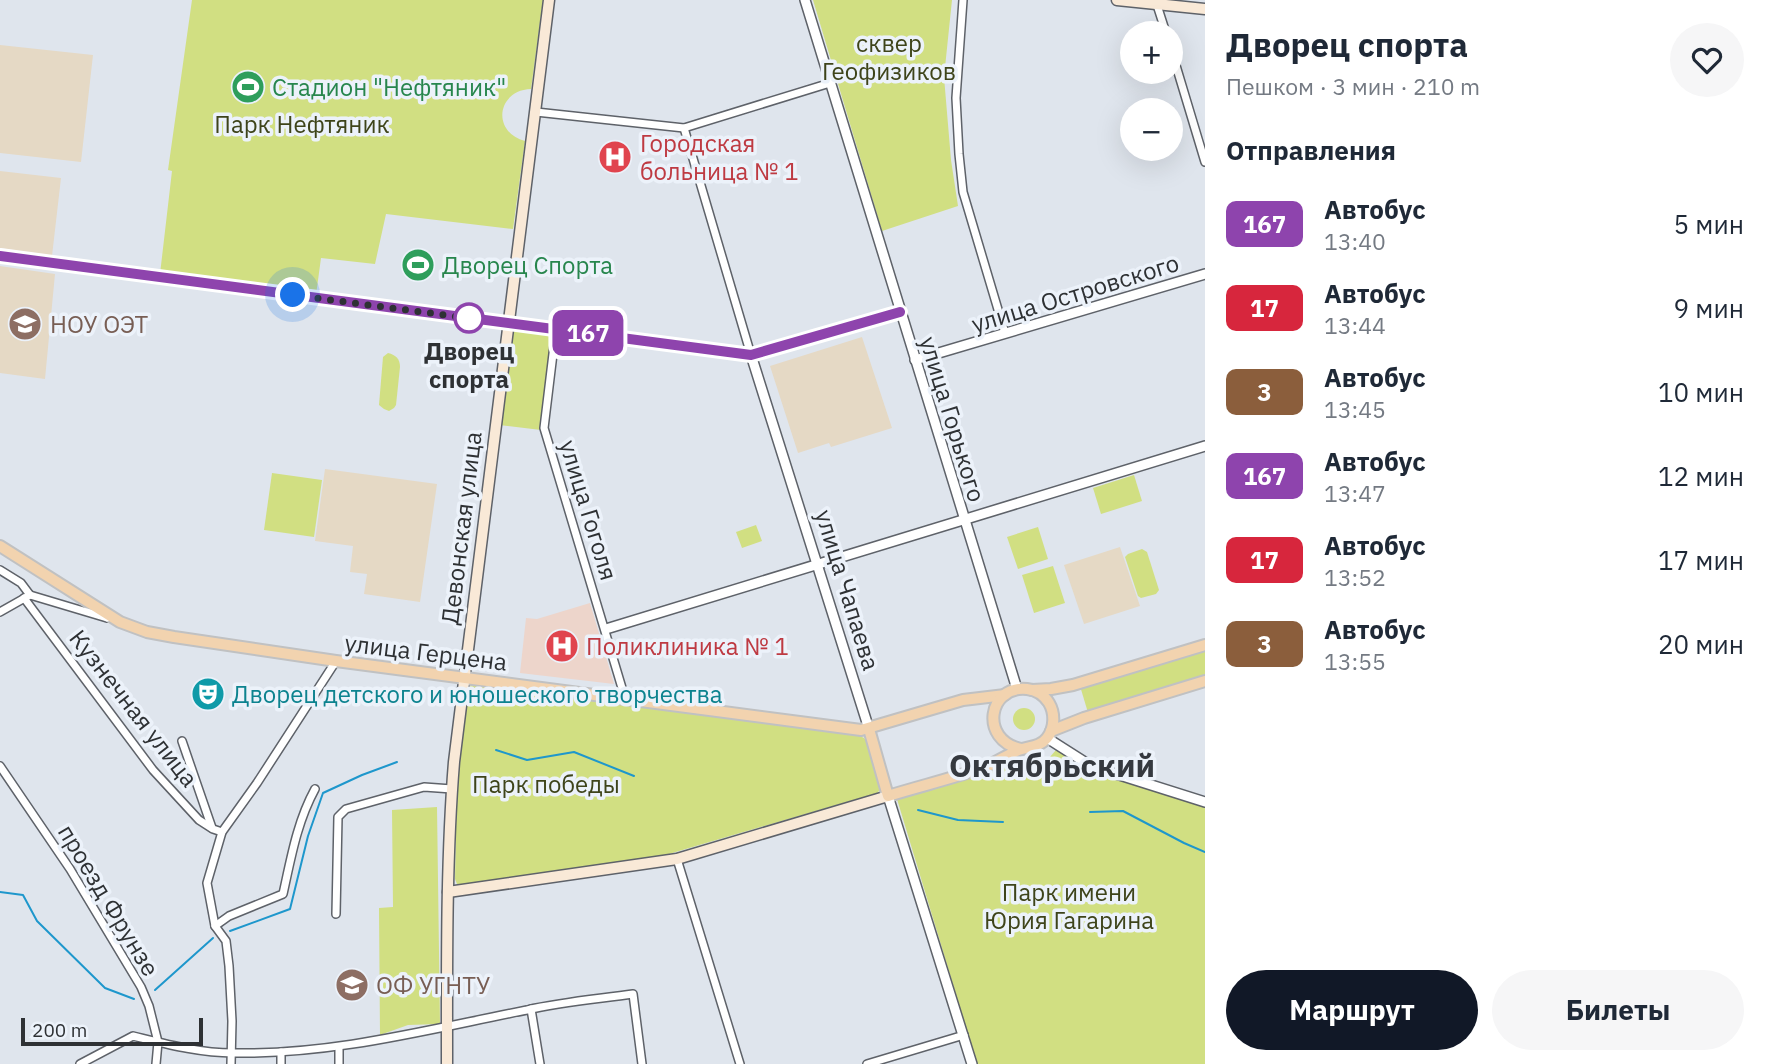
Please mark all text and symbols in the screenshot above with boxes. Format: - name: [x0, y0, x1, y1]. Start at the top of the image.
- map controls: [1120, 21, 1183, 161]
- button: +: [1120, 21, 1183, 84]
- text: Дворец спорта: [1226, 23, 1468, 66]
- button: heart: [1670, 23, 1744, 97]
- park label: cквер Геофизиков: [822, 27, 956, 87]
- sports icon: Стадион "Нефтяник": [229, 68, 267, 106]
- place label: Стадион "Нефтяник": [272, 71, 506, 103]
- text: Пешком · 3 мин · 210 m: [1226, 71, 1480, 101]
- button: −: [1120, 98, 1183, 161]
- park label: Парк Нефтяник: [214, 108, 390, 140]
- place label: Городская больница № 1: [640, 127, 799, 187]
- text: Отправления: [1226, 133, 1396, 167]
- hospital icon: Городская больница № 1: [596, 138, 634, 176]
- text: Автобус: [1324, 192, 1426, 226]
- text: 5 мин: [1674, 207, 1744, 241]
- text: 167: [1243, 208, 1286, 240]
- text: 13:40: [1324, 226, 1386, 256]
- sports icon: Дворец Спорта: [399, 246, 437, 284]
- street label: улица Островского: [967, 246, 1183, 340]
- place label: Дворец Спорта: [442, 249, 613, 281]
- text: Автобус: [1324, 276, 1426, 310]
- your location: [275, 277, 310, 312]
- text: 9 мин: [1674, 291, 1744, 325]
- text: 17: [1250, 292, 1279, 324]
- marker: Дворец спорта: [454, 303, 484, 333]
- school or university icon: НОУ ОЭТ: [6, 305, 44, 343]
- place label: НОУ ОЭТ: [50, 308, 149, 340]
- line badge: 167: [548, 310, 628, 356]
- text: 13:44: [1324, 310, 1386, 340]
- text: 167: [566, 317, 610, 349]
- street label: улица Горького: [913, 332, 993, 506]
- place label: Дворец спорта: [424, 335, 514, 395]
- text: Автобус: [1324, 360, 1426, 394]
- text: 10 мин: [1658, 375, 1744, 409]
- text: 3: [1257, 376, 1272, 408]
- text: 13:45: [1324, 394, 1386, 424]
- street label: Девонская улица: [433, 429, 489, 626]
- street label: улица Гоголя: [553, 436, 625, 584]
- text: Автобус: [1324, 444, 1426, 478]
- text: 12 мин: [1658, 459, 1744, 493]
- text: 167: [1243, 460, 1286, 492]
- text: 13:47: [1324, 478, 1386, 508]
- street label: улица Чапаева: [808, 506, 888, 674]
- text: Автобус: [1324, 528, 1426, 562]
- text: 17 мин: [1658, 543, 1744, 577]
- text: 17: [1250, 544, 1279, 576]
- text: 13:52: [1324, 562, 1386, 592]
- text: Автобус: [1324, 612, 1426, 646]
- street label: Кузнечная улица: [62, 623, 206, 793]
- street label: улица Герцена: [343, 626, 509, 678]
- hospital icon: Поликлиника № 1: [543, 627, 581, 665]
- text: 20 мин: [1658, 627, 1744, 661]
- text: 3: [1257, 628, 1272, 660]
- place label: Поликлиника № 1: [586, 630, 789, 662]
- text: 13:55: [1324, 646, 1386, 676]
- theatre icon: Дворец детского и юношеского творчества: [189, 675, 227, 713]
- place label: Дворец детского и юношеского творчества: [232, 678, 723, 710]
- district label: Октябрьский: [949, 744, 1155, 786]
- park label: Парк победы: [472, 768, 620, 800]
- street label: проезд Фрунзе: [51, 818, 167, 982]
- park label: Парк имени Юрия Гагарина: [984, 876, 1154, 936]
- school or university icon: ОФ УГНТУ: [333, 966, 371, 1004]
- place label: ОФ УГНТУ: [376, 969, 490, 1001]
- button: Маршрут: [1226, 970, 1478, 1050]
- button: Билеты: [1492, 970, 1744, 1050]
- scale bar: [21, 1015, 203, 1047]
- text: 200 m: [32, 1018, 87, 1042]

